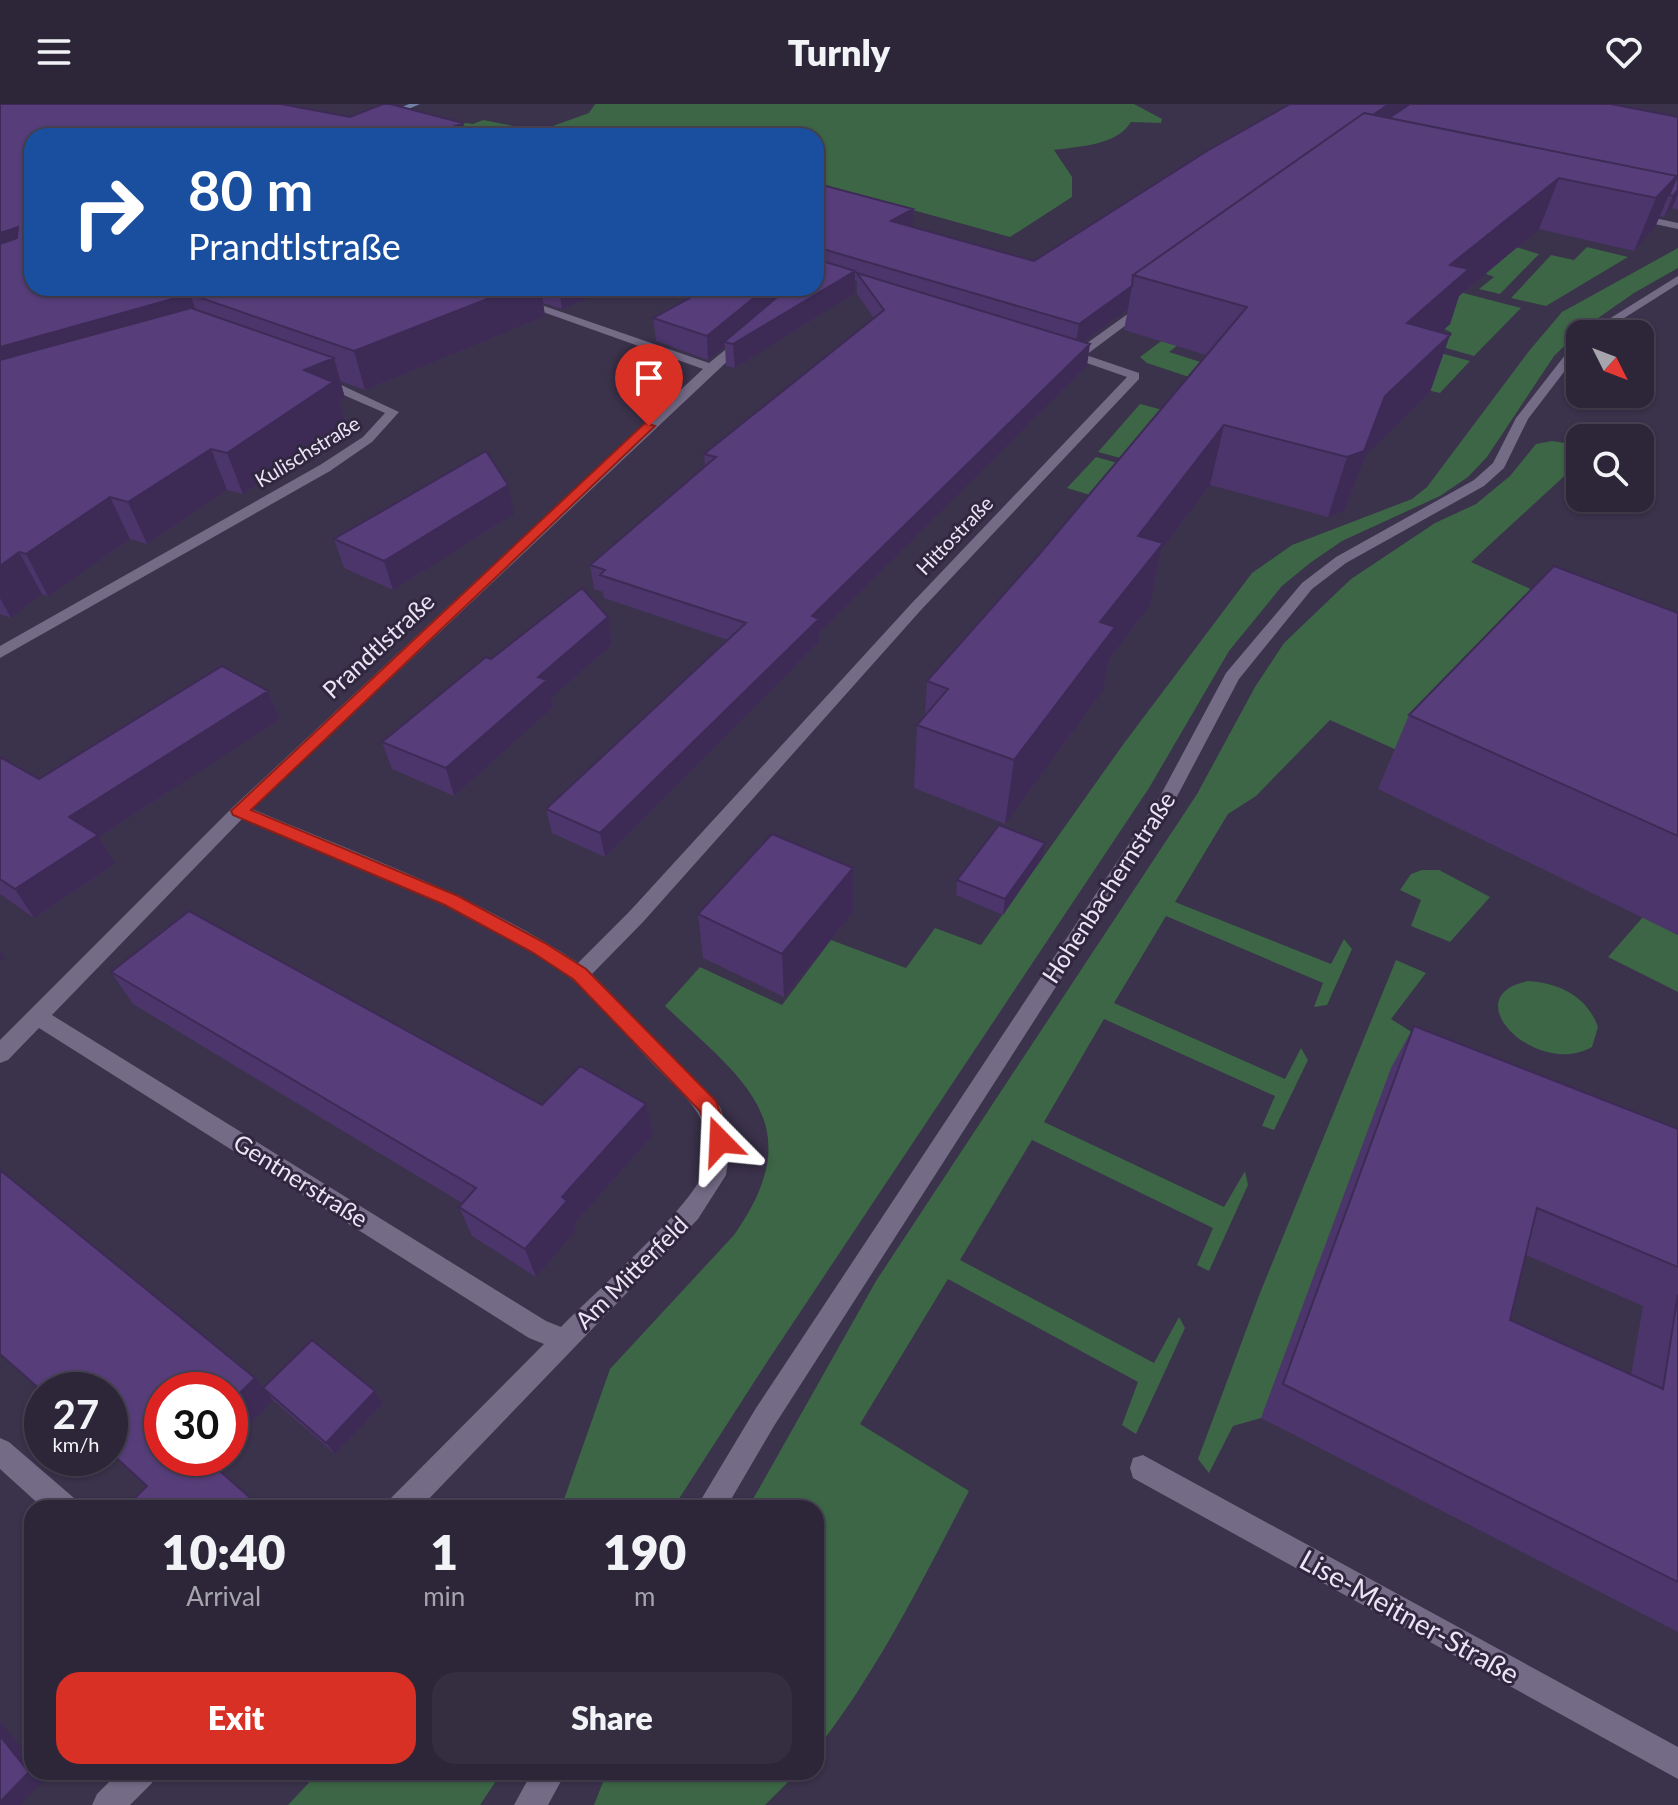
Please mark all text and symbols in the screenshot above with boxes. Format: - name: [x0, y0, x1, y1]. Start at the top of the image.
- icon: menu: [32, 30, 76, 74]
- text: Turnly: [788, 30, 890, 74]
- icon: heart: [1602, 30, 1646, 74]
- text: 80 m: [188, 156, 313, 223]
- icon: right: [56, 160, 160, 264]
- text: Prandtlstraße: [188, 224, 401, 268]
- north arrow: [1566, 320, 1654, 408]
- map controls: [1566, 320, 1654, 512]
- pin: [615, 344, 683, 426]
- icon: arrive: [627, 356, 671, 400]
- street label: Kulischstraße: [250, 410, 364, 492]
- button: search: [1566, 424, 1654, 512]
- street label: Hittostraße: [911, 491, 997, 579]
- street label: Prandtlstraße: [316, 586, 440, 704]
- street label: Hohenbachernstraße: [1035, 786, 1181, 988]
- position arrow: [678, 1099, 762, 1183]
- street label: Gentnerstraße: [229, 1127, 373, 1233]
- street label: Am Mitterfeld: [569, 1210, 693, 1334]
- speed limit sign: 30: [144, 1372, 248, 1476]
- text: 27: [53, 1390, 99, 1438]
- text: km/h: [53, 1432, 99, 1456]
- text: 10:40: [162, 1523, 286, 1580]
- text: 1: [430, 1523, 458, 1580]
- text: 190: [603, 1523, 686, 1580]
- street label: Lise-Meitner-Straße: [1294, 1542, 1526, 1690]
- text: Arrival: [186, 1580, 261, 1612]
- text: min: [423, 1580, 465, 1612]
- text: m: [634, 1580, 655, 1612]
- button: Exit: [56, 1672, 416, 1764]
- button: Share: [432, 1672, 792, 1764]

